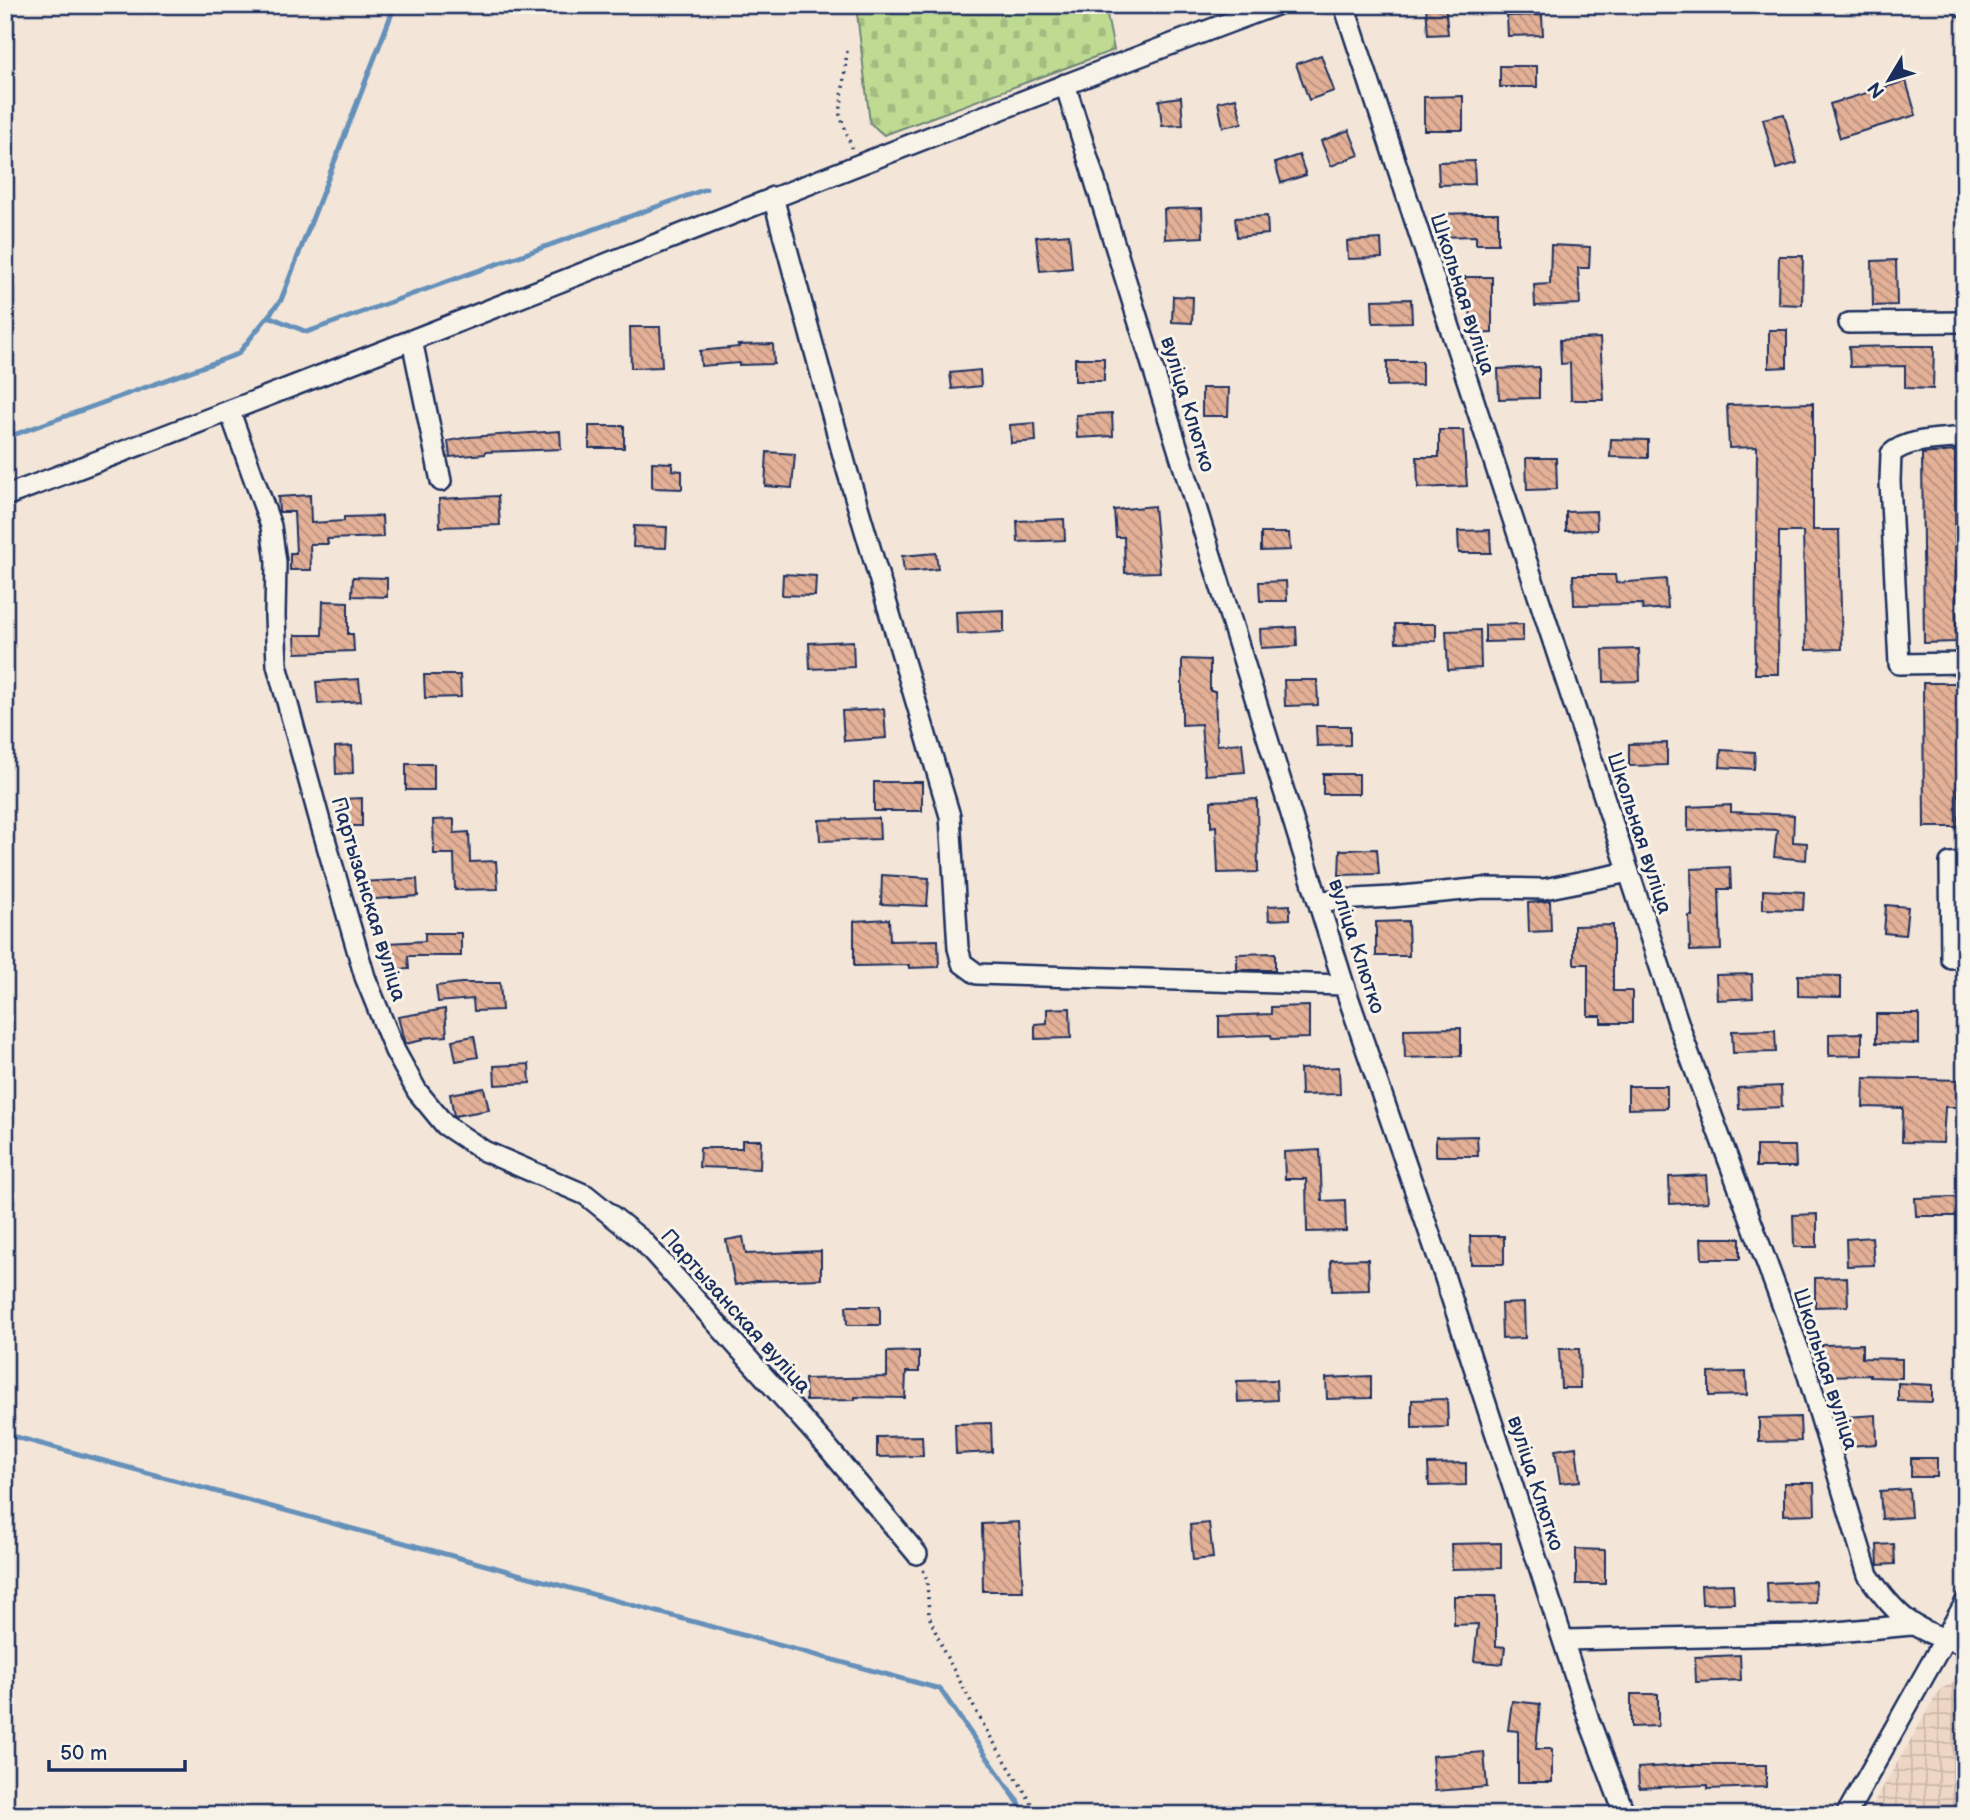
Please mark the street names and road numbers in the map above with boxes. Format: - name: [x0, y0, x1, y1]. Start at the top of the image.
- street label: Школьная вуліца: [1425, 210, 1501, 379]
- street label: вуліца Клютко: [1155, 333, 1220, 475]
- street label: Школьная вуліца: [1602, 749, 1678, 918]
- street label: Партызанская вуліца: [326, 794, 412, 1005]
- street label: вуліца Клютко: [1323, 876, 1390, 1017]
- street label: Партызанская вуліца: [655, 1224, 816, 1399]
- street label: Школьная вуліца: [1788, 1285, 1864, 1454]
- street label: вуліца Клютко: [1502, 1413, 1569, 1554]

